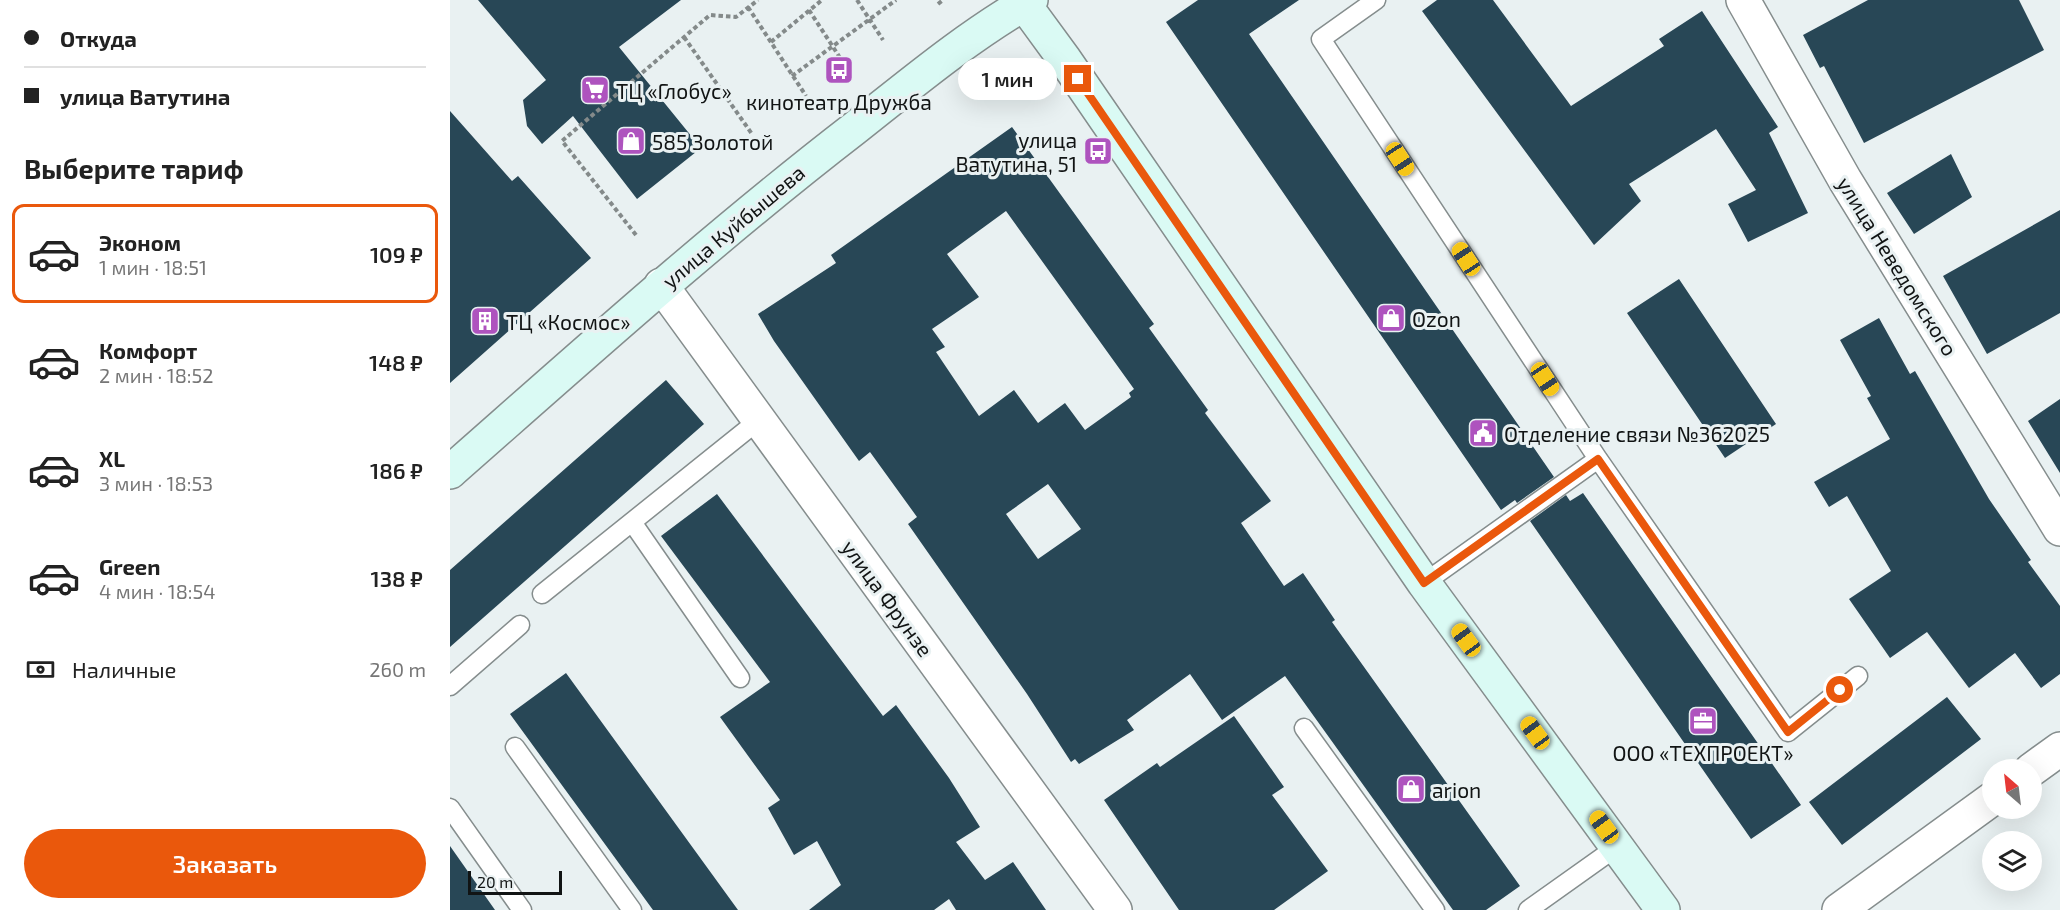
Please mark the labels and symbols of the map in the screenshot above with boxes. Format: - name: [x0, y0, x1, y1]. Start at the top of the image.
- bus stop icon: кинотеатр Дружба: [823, 54, 855, 86]
- callout: 1 мин: [958, 58, 1057, 100]
- route end: [1064, 65, 1091, 92]
- supermarket icon: ТЦ «Глобус»: [579, 74, 611, 106]
- place label: ТЦ «Глобус»: [616, 78, 732, 104]
- place label: кинотеатр Дружба: [746, 89, 932, 115]
- shop icon: 585 Золотой: [615, 125, 647, 157]
- place label: улица Ватутина, 51: [955, 127, 1077, 177]
- place label: 585 Золотой: [652, 129, 773, 154]
- bus stop icon: улица Ватутина, 51: [1082, 135, 1114, 167]
- car: [1383, 139, 1417, 179]
- street label: улица Куйбышева: [657, 159, 810, 293]
- street label: улица Неведомского: [1832, 172, 1963, 361]
- car: [1449, 239, 1483, 279]
- shop icon: Ozon: [1375, 302, 1407, 334]
- building icon: ТЦ «Космос»: [469, 305, 501, 337]
- place label: Ozon: [1412, 306, 1461, 331]
- place label: ТЦ «Космос»: [506, 309, 631, 334]
- car: [1528, 359, 1562, 399]
- public building icon: Отделение связи №362025: [1467, 417, 1499, 449]
- place label: Отделение связи №362025: [1504, 421, 1770, 446]
- street label: улица Фрунзе: [837, 535, 939, 662]
- car: [1448, 620, 1484, 660]
- route start: [1826, 676, 1853, 703]
- office icon: ООО «ТЕХПРОЕКТ»: [1687, 705, 1719, 737]
- car: [1517, 713, 1553, 753]
- place label: ООО «ТЕХПРОЕКТ»: [1613, 740, 1794, 765]
- north arrow: [1982, 759, 2042, 819]
- shop icon: arion: [1395, 773, 1427, 805]
- place label: arion: [1432, 777, 1481, 802]
- car: [1586, 807, 1622, 847]
- scale bar: [468, 868, 562, 896]

